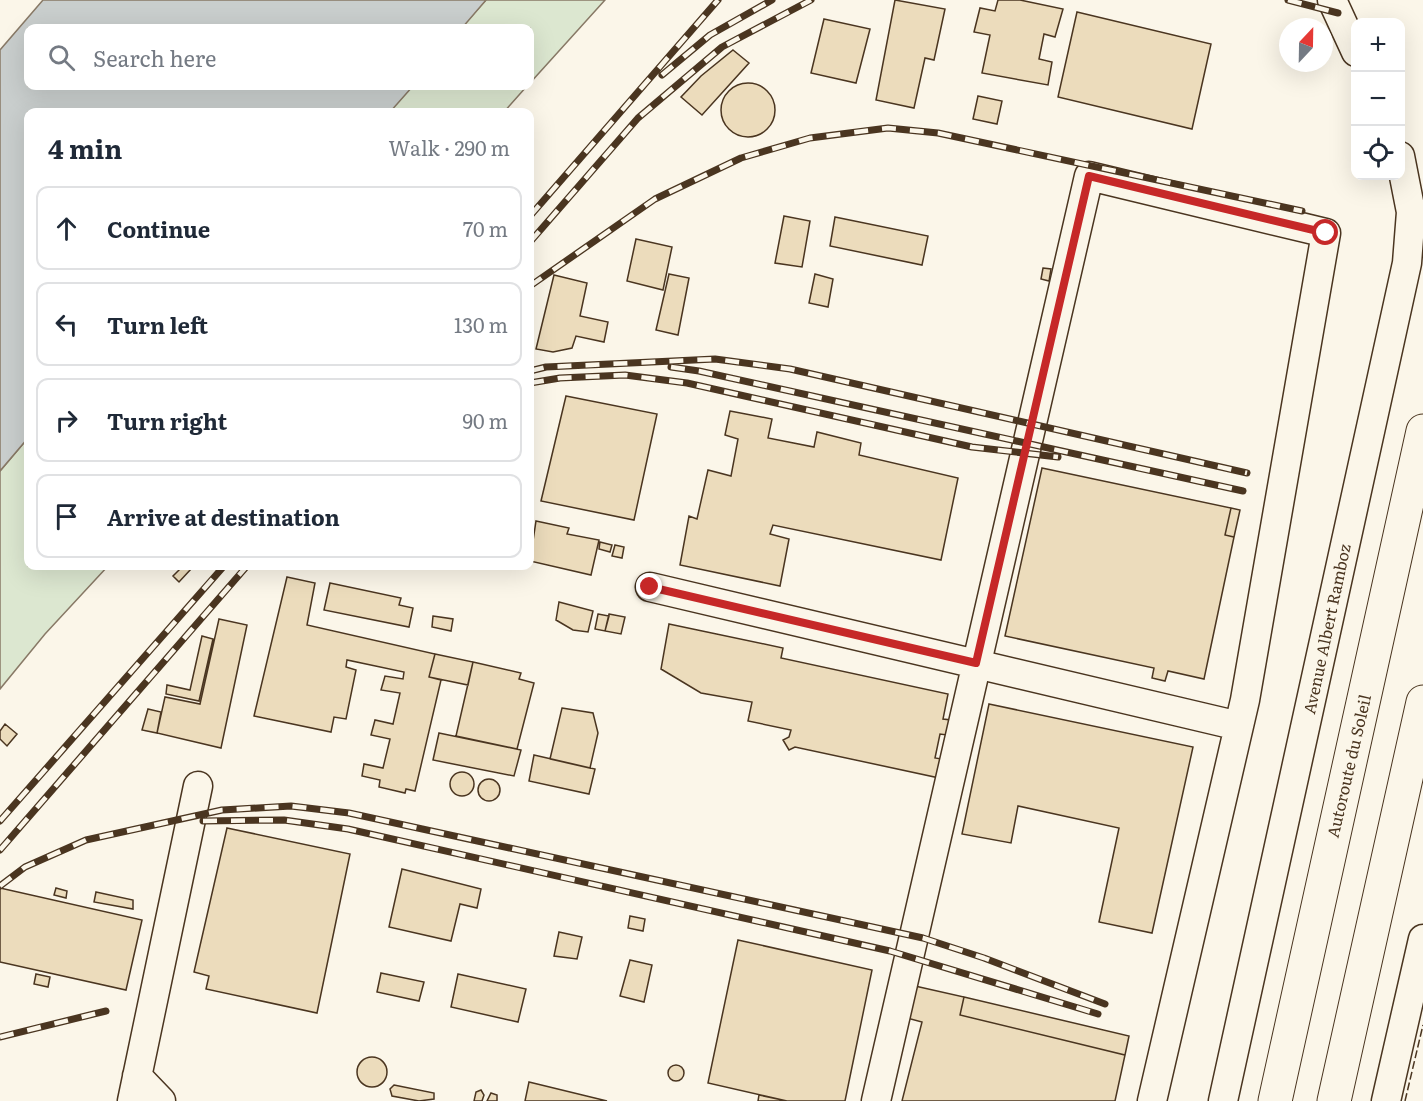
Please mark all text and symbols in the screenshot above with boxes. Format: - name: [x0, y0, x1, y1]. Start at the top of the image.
- north arrow: [1279, 18, 1333, 72]
- map controls: [1351, 18, 1405, 180]
- button: +: [1351, 18, 1405, 72]
- search box: [24, 24, 534, 90]
- icon: search: [45, 41, 78, 74]
- text: Search here: [93, 41, 216, 74]
- button: −: [1351, 72, 1405, 126]
- button: locate: [1351, 126, 1405, 180]
- text: 4 min: [48, 128, 122, 167]
- text: Walk · 290 m: [389, 132, 510, 162]
- icon: ahead: [50, 212, 83, 245]
- text: Continue: [107, 212, 210, 245]
- text: 70 m: [463, 213, 508, 243]
- route start: [1312, 219, 1338, 245]
- icon: left: [50, 308, 83, 341]
- text: Turn left: [107, 308, 208, 341]
- text: 130 m: [454, 309, 508, 339]
- icon: right: [50, 404, 83, 437]
- text: Turn right: [107, 404, 227, 437]
- text: 90 m: [463, 405, 508, 435]
- icon: arrive: [50, 500, 83, 533]
- text: Arrive at destination: [107, 500, 340, 533]
- street label: Avenue Albert Ramboz: [1296, 541, 1356, 716]
- route end: [636, 573, 662, 599]
- street label: Autoroute du Soleil: [1320, 692, 1376, 840]

